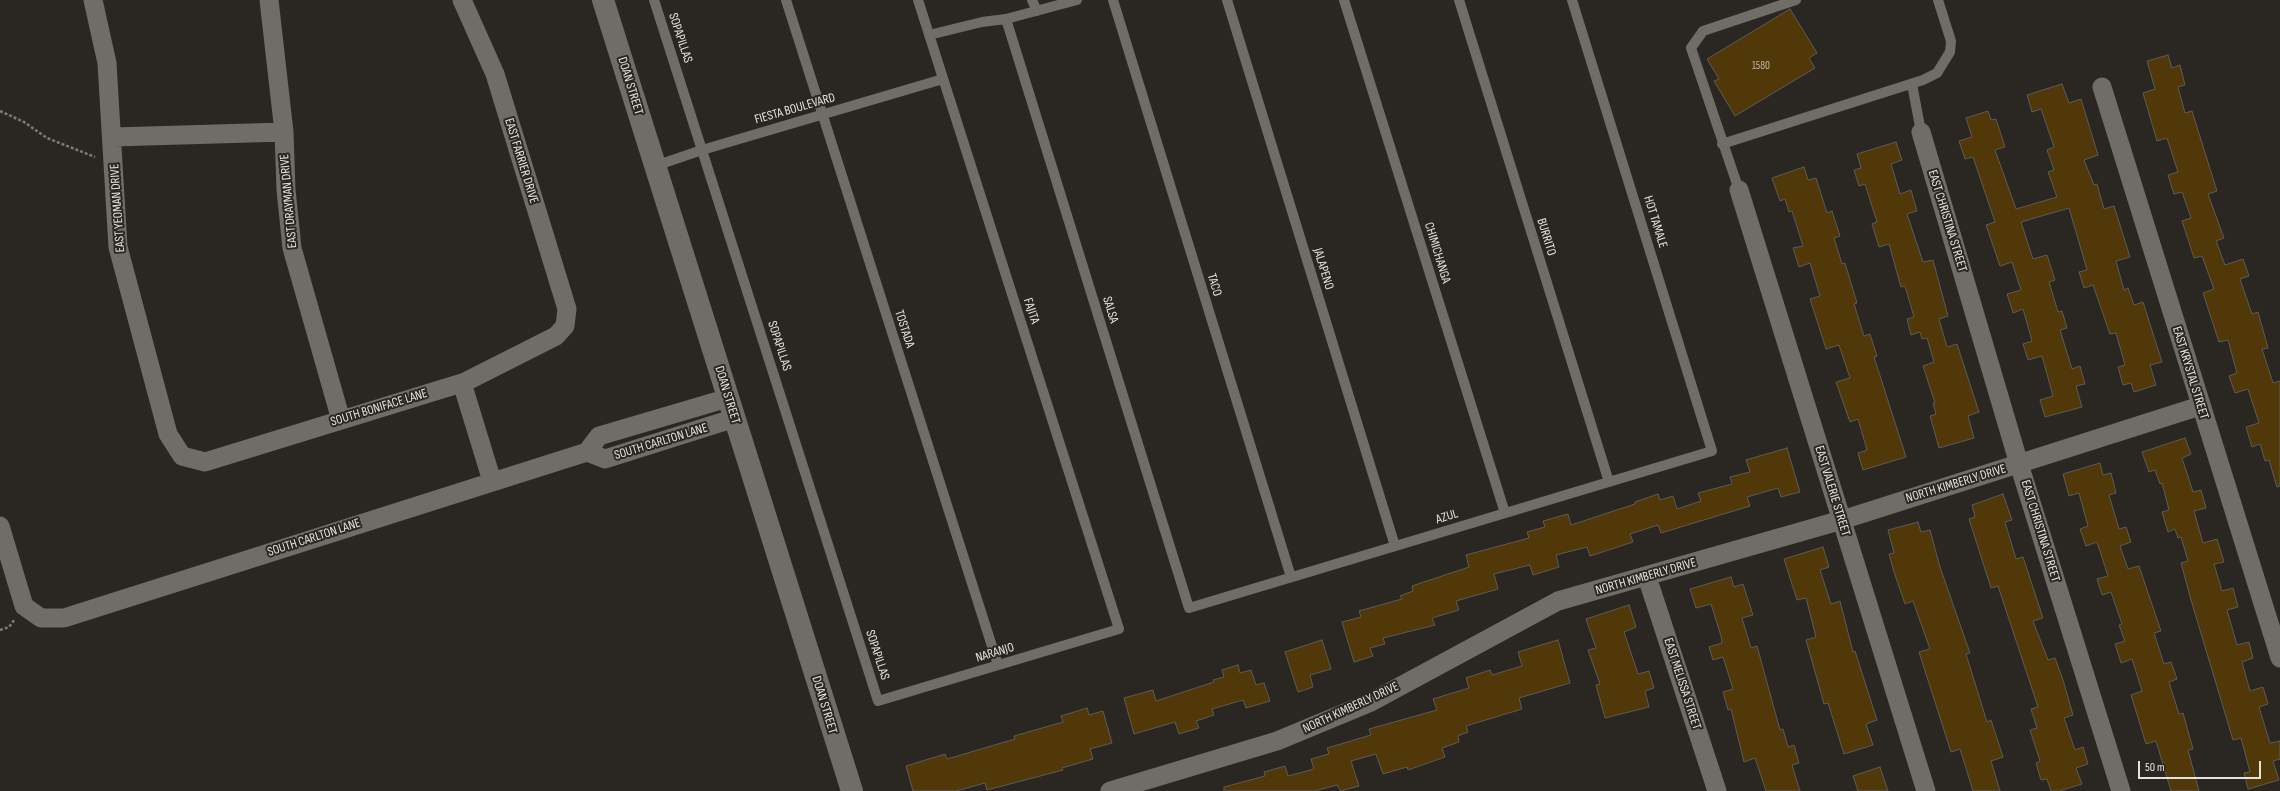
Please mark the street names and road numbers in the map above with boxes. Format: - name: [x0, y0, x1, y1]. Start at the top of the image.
- street label: SOPAPILLAS: [665, 11, 695, 65]
- street label: DOAN STREET: [614, 55, 646, 117]
- street label: FIESTA BOULEVARD: [753, 90, 837, 128]
- street label: EAST FARRIER DRIVE: [501, 116, 541, 206]
- street label: EAST DRAYMAN DRIVE: [277, 153, 301, 249]
- street label: EAST YEOMAN DRIVE: [107, 163, 129, 253]
- street label: EAST CHRISTINA STREET: [1924, 168, 1970, 274]
- street label: HOT TAMALE: [1640, 194, 1670, 250]
- street label: BURRITO: [1533, 216, 1559, 258]
- street label: CHIMICHANGA: [1420, 221, 1454, 285]
- street label: JALAPENO: [1309, 246, 1337, 292]
- street label: TACO: [1203, 272, 1225, 298]
- street label: SALSA: [1099, 295, 1121, 325]
- street label: FAJITA: [1020, 296, 1042, 326]
- street label: TOSTADA: [891, 308, 917, 350]
- street label: SOPAPILLAS: [764, 319, 794, 373]
- street label: EAST KRYSTAL STREET: [2169, 325, 2211, 421]
- street label: DOAN STREET: [711, 364, 743, 426]
- street label: SOUTH BONIFACE LANE: [329, 386, 429, 430]
- street label: SOUTH CARLTON LANE: [612, 420, 710, 464]
- street label: EAST VALERIE STREET: [1811, 444, 1853, 538]
- street label: NORTH KIMBERLY DRIVE: [1904, 461, 2008, 507]
- street label: EAST CHRISTINA STREET: [2017, 478, 2063, 584]
- street label: AZUL: [1434, 506, 1460, 528]
- street label: SOUTH CARLTON LANE: [266, 516, 362, 560]
- street label: NORTH KIMBERLY DRIVE: [1594, 555, 1698, 599]
- street label: SOPAPILLAS: [862, 628, 892, 682]
- street label: EAST MELISSA STREET: [1660, 636, 1704, 732]
- street label: NARANJO: [974, 640, 1016, 666]
- street label: DOAN STREET: [808, 674, 840, 736]
- street label: NORTH KIMBERLY DRIVE: [1301, 679, 1401, 737]

